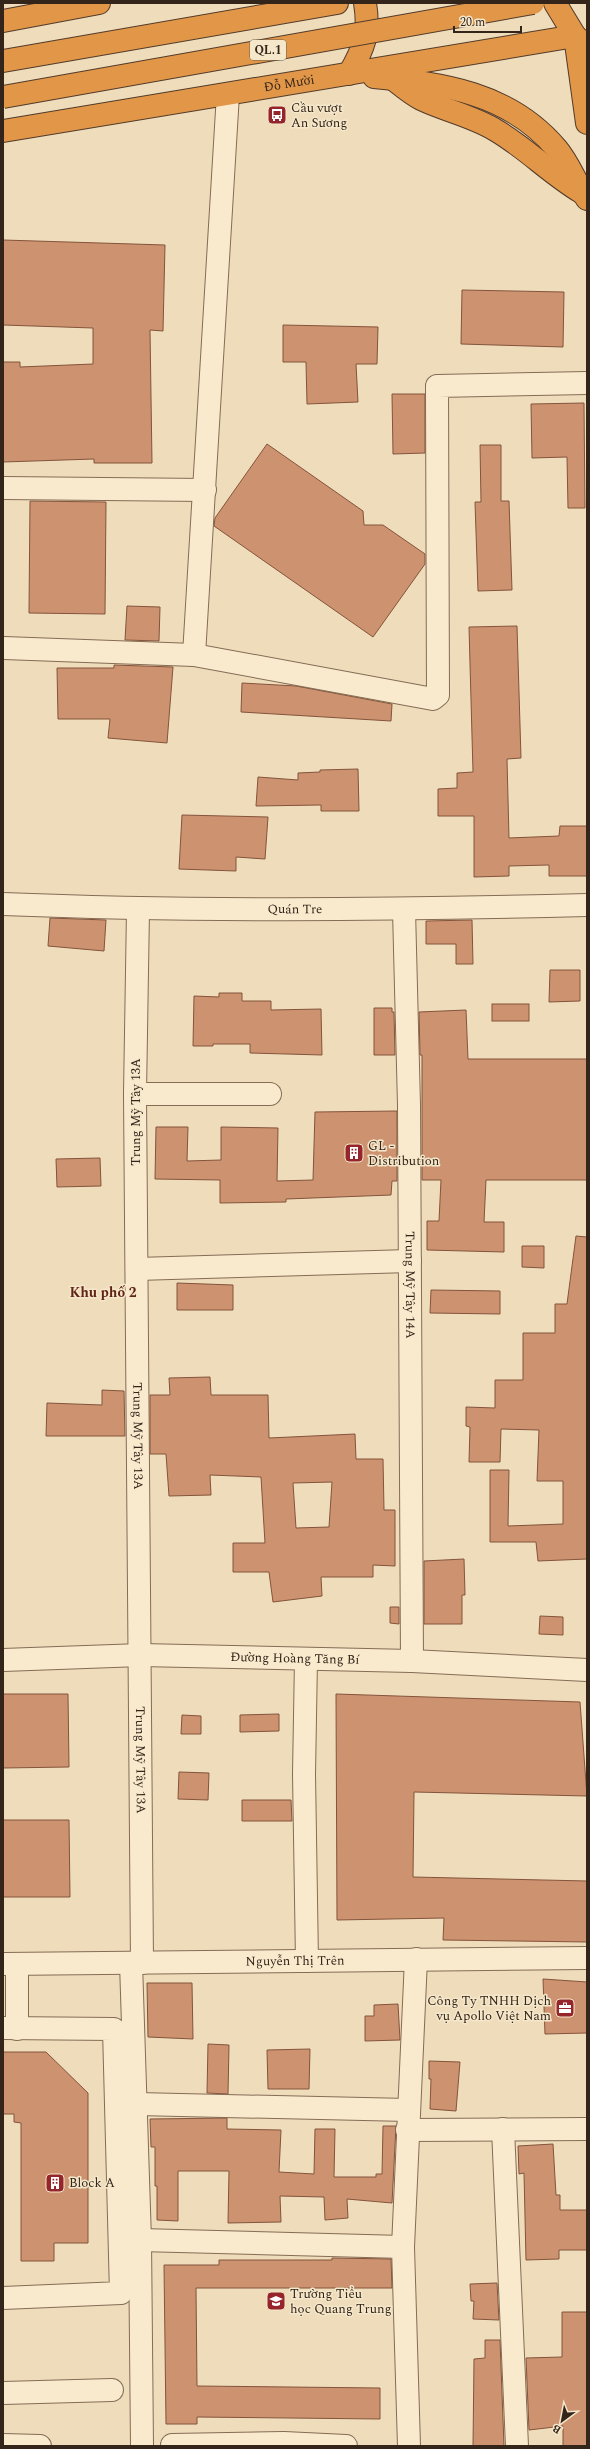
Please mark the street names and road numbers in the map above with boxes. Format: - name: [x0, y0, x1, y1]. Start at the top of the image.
- road number: QL.1: [250, 40, 286, 60]
- street label: Đỗ Mười: [262, 69, 316, 98]
- street label: Quán Tre: [268, 899, 322, 919]
- street label: Trung Mỹ Tây 13A: [126, 1058, 146, 1166]
- street label: Trung Mỹ Tây 14A: [400, 1231, 420, 1339]
- street label: Trung Mỹ Tây 13A: [127, 1382, 148, 1490]
- street label: Đường Hoàng Tăng Bí: [230, 1647, 361, 1670]
- street label: Trung Mỹ Tây 13A: [130, 1706, 151, 1814]
- street label: Nguyễn Thị Trên: [245, 1950, 345, 1972]

